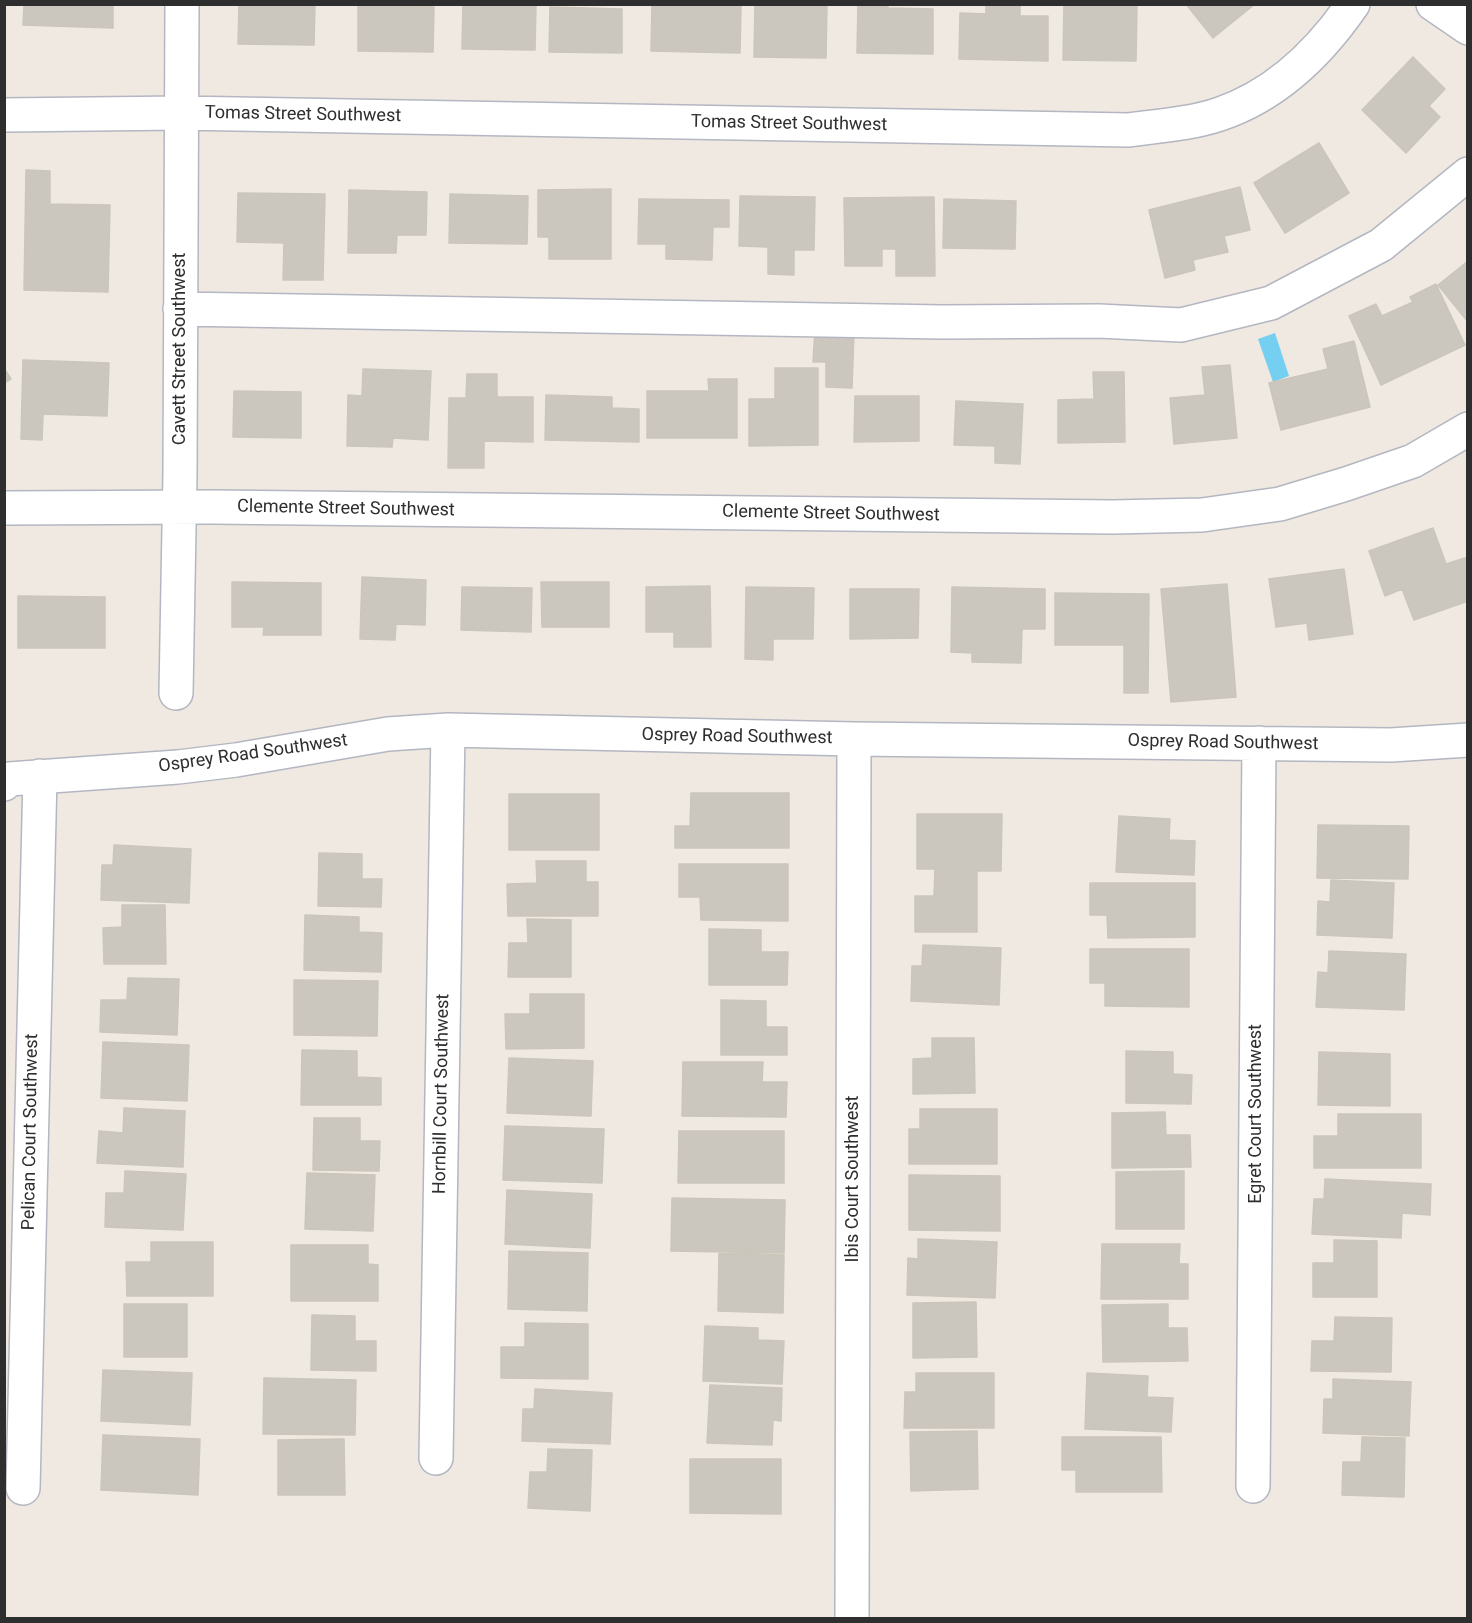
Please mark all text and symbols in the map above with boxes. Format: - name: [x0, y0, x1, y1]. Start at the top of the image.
- street label: Tomas Street Southwest: [205, 102, 401, 128]
- street label: Tomas Street Southwest: [691, 111, 887, 137]
- street label: Cavett Street Southwest: [169, 253, 191, 445]
- street label: Clemente Street Southwest: [237, 496, 455, 522]
- street label: Clemente Street Southwest: [722, 501, 940, 527]
- street label: Osprey Road Southwest: [641, 725, 833, 749]
- street label: Osprey Road Southwest: [157, 730, 349, 778]
- street label: Osprey Road Southwest: [1127, 731, 1319, 755]
- street label: Hornbill Court Southwest: [429, 994, 455, 1194]
- street label: Egret Court Southwest: [1245, 1024, 1267, 1204]
- street label: Pelican Court Southwest: [18, 1033, 44, 1231]
- street label: Ibis Court Southwest: [842, 1096, 864, 1262]

